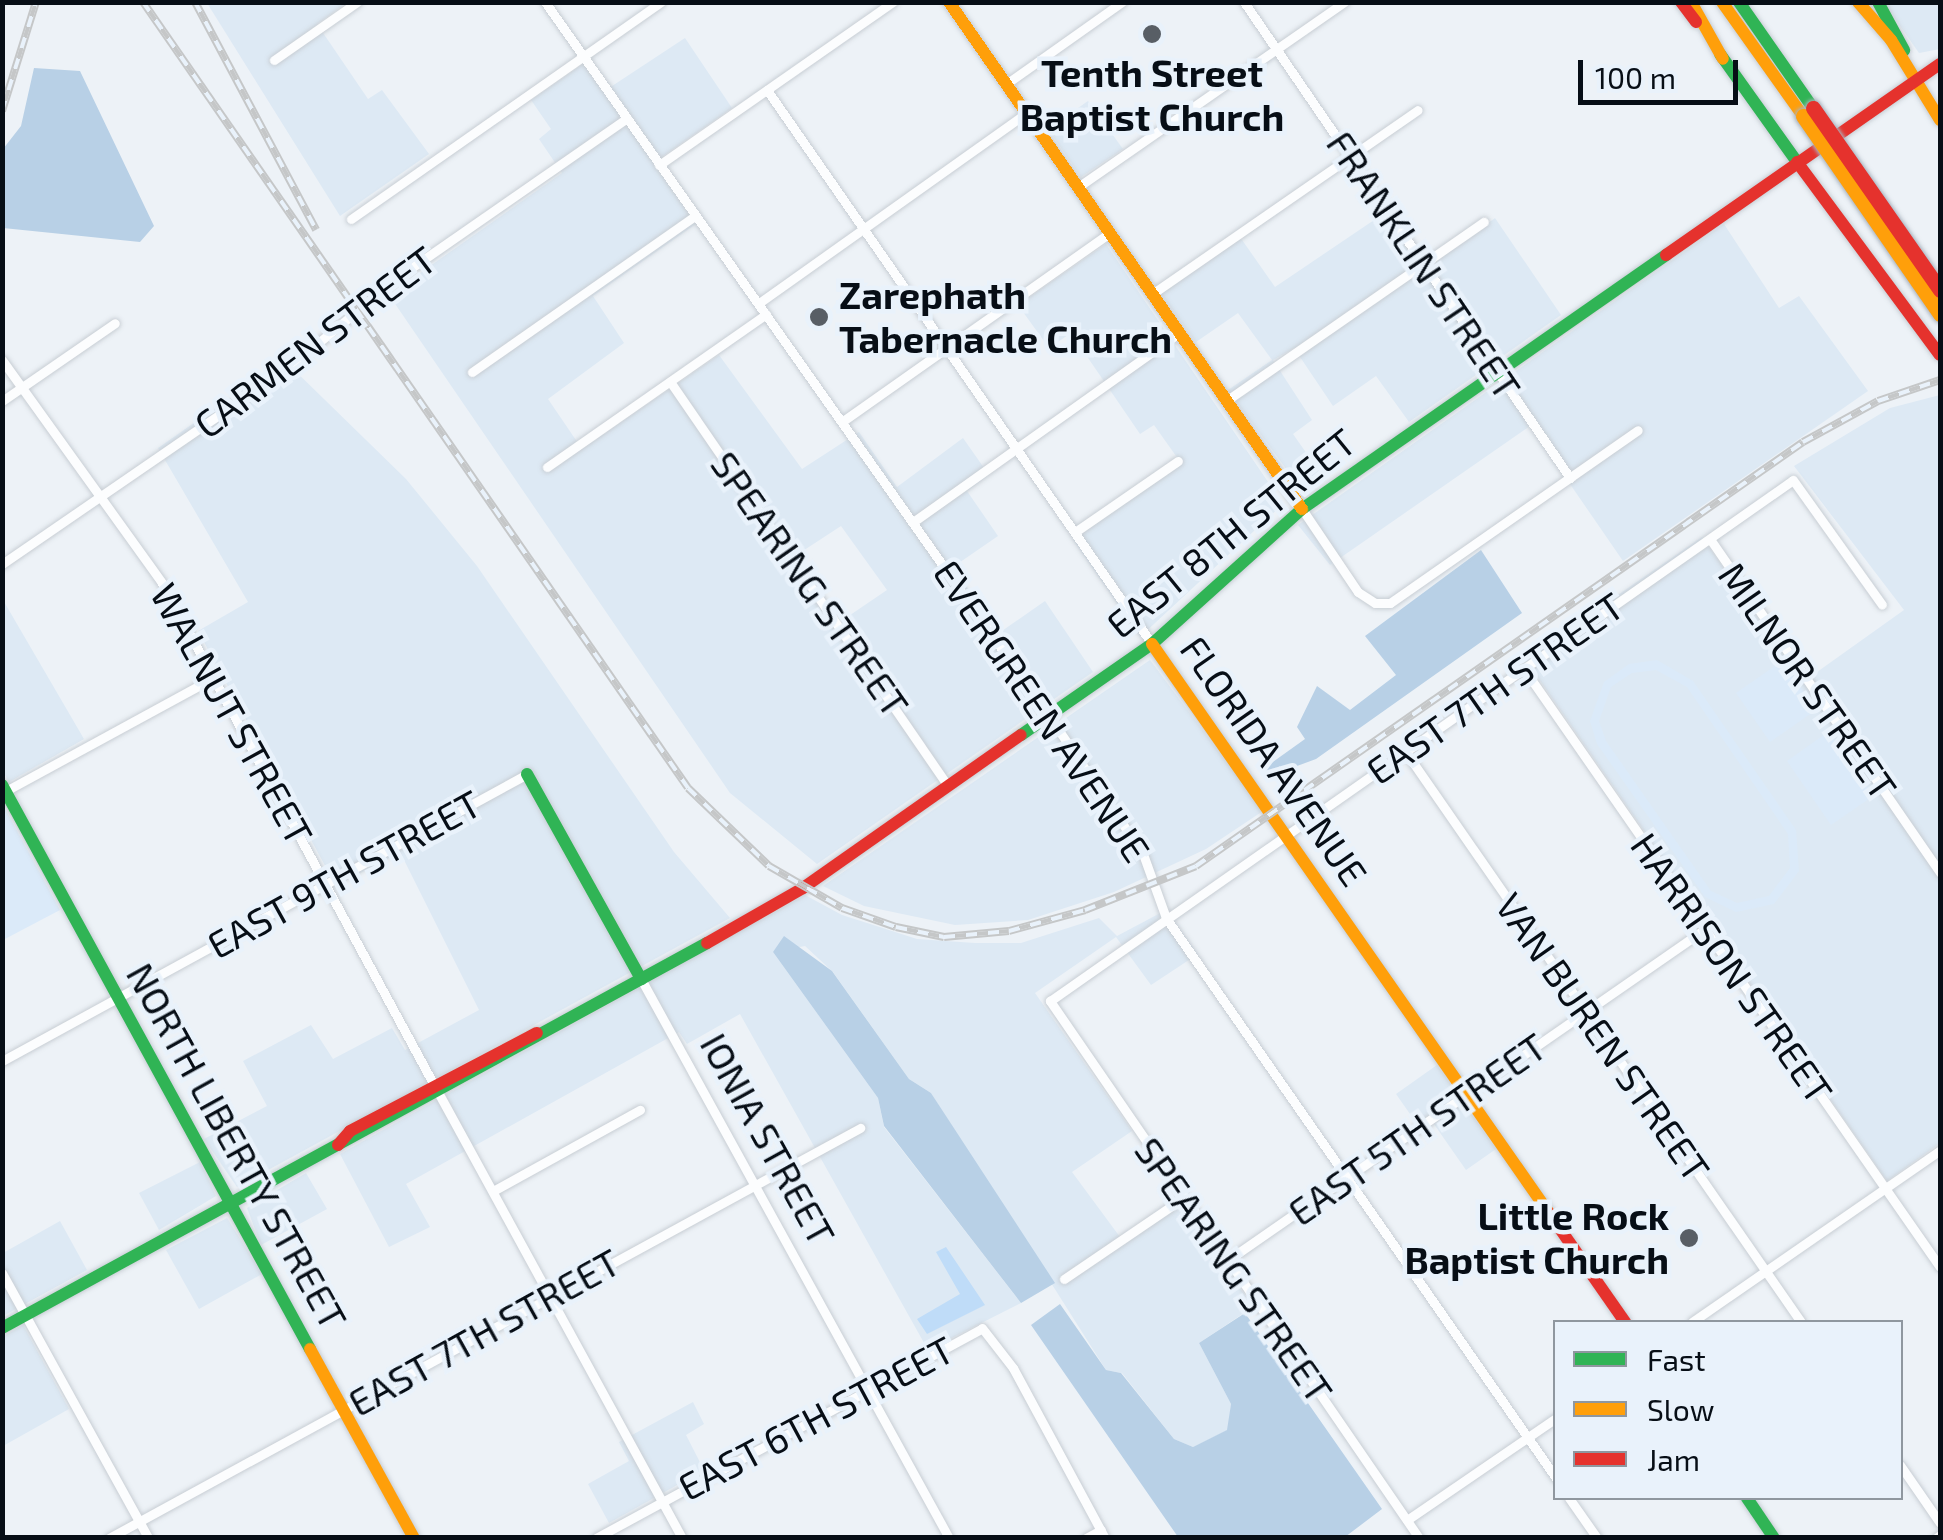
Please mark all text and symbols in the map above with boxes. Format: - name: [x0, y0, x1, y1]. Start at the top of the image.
- marker: Tenth Street Baptist Church: [1141, 23, 1163, 45]
- scale bar: [1583, 40, 1743, 102]
- place label: Tenth Street Baptist Church: [1020, 50, 1284, 140]
- text: 100 m: [1595, 59, 1676, 95]
- street label: FRANKLIN STREET: [1318, 122, 1530, 408]
- street label: CARMEN STREET: [185, 236, 445, 448]
- place label: Zarephath Tabernacle Church: [839, 272, 1172, 362]
- marker: Zarephath Tabernacle Church: [808, 306, 830, 328]
- street label: EAST 8TH STREET: [1097, 419, 1365, 647]
- street label: SPEARING STREET: [702, 443, 918, 725]
- street label: EVERGREEN AVENUE: [924, 551, 1160, 871]
- street label: MILNOR STREET: [1709, 554, 1907, 808]
- street label: WALNUT STREET: [141, 575, 323, 853]
- street label: EAST 7TH STREET: [1358, 582, 1632, 794]
- street label: FLORIDA AVENUE: [1171, 627, 1377, 895]
- street label: EAST 9TH STREET: [199, 780, 489, 968]
- street label: HARRISON STREET: [1622, 824, 1842, 1112]
- street label: VAN BUREN STREET: [1486, 884, 1720, 1190]
- street label: NORTH LIBERTY STREET: [117, 955, 357, 1337]
- street label: EAST 5TH STREET: [1279, 1023, 1555, 1235]
- street label: IONIA STREET: [691, 1025, 845, 1253]
- street label: SPEARING STREET: [1126, 1129, 1342, 1411]
- place label: Little Rock Baptist Church: [1404, 1193, 1669, 1282]
- marker: Little Rock Baptist Church: [1678, 1227, 1700, 1249]
- street label: EAST 7TH STREET: [340, 1238, 628, 1426]
- legend: [1553, 1320, 1903, 1500]
- street label: EAST 6TH STREET: [670, 1326, 962, 1510]
- text: Fast: [1647, 1341, 1706, 1377]
- text: Slow: [1647, 1391, 1714, 1427]
- text: Jam: [1647, 1441, 1700, 1477]

